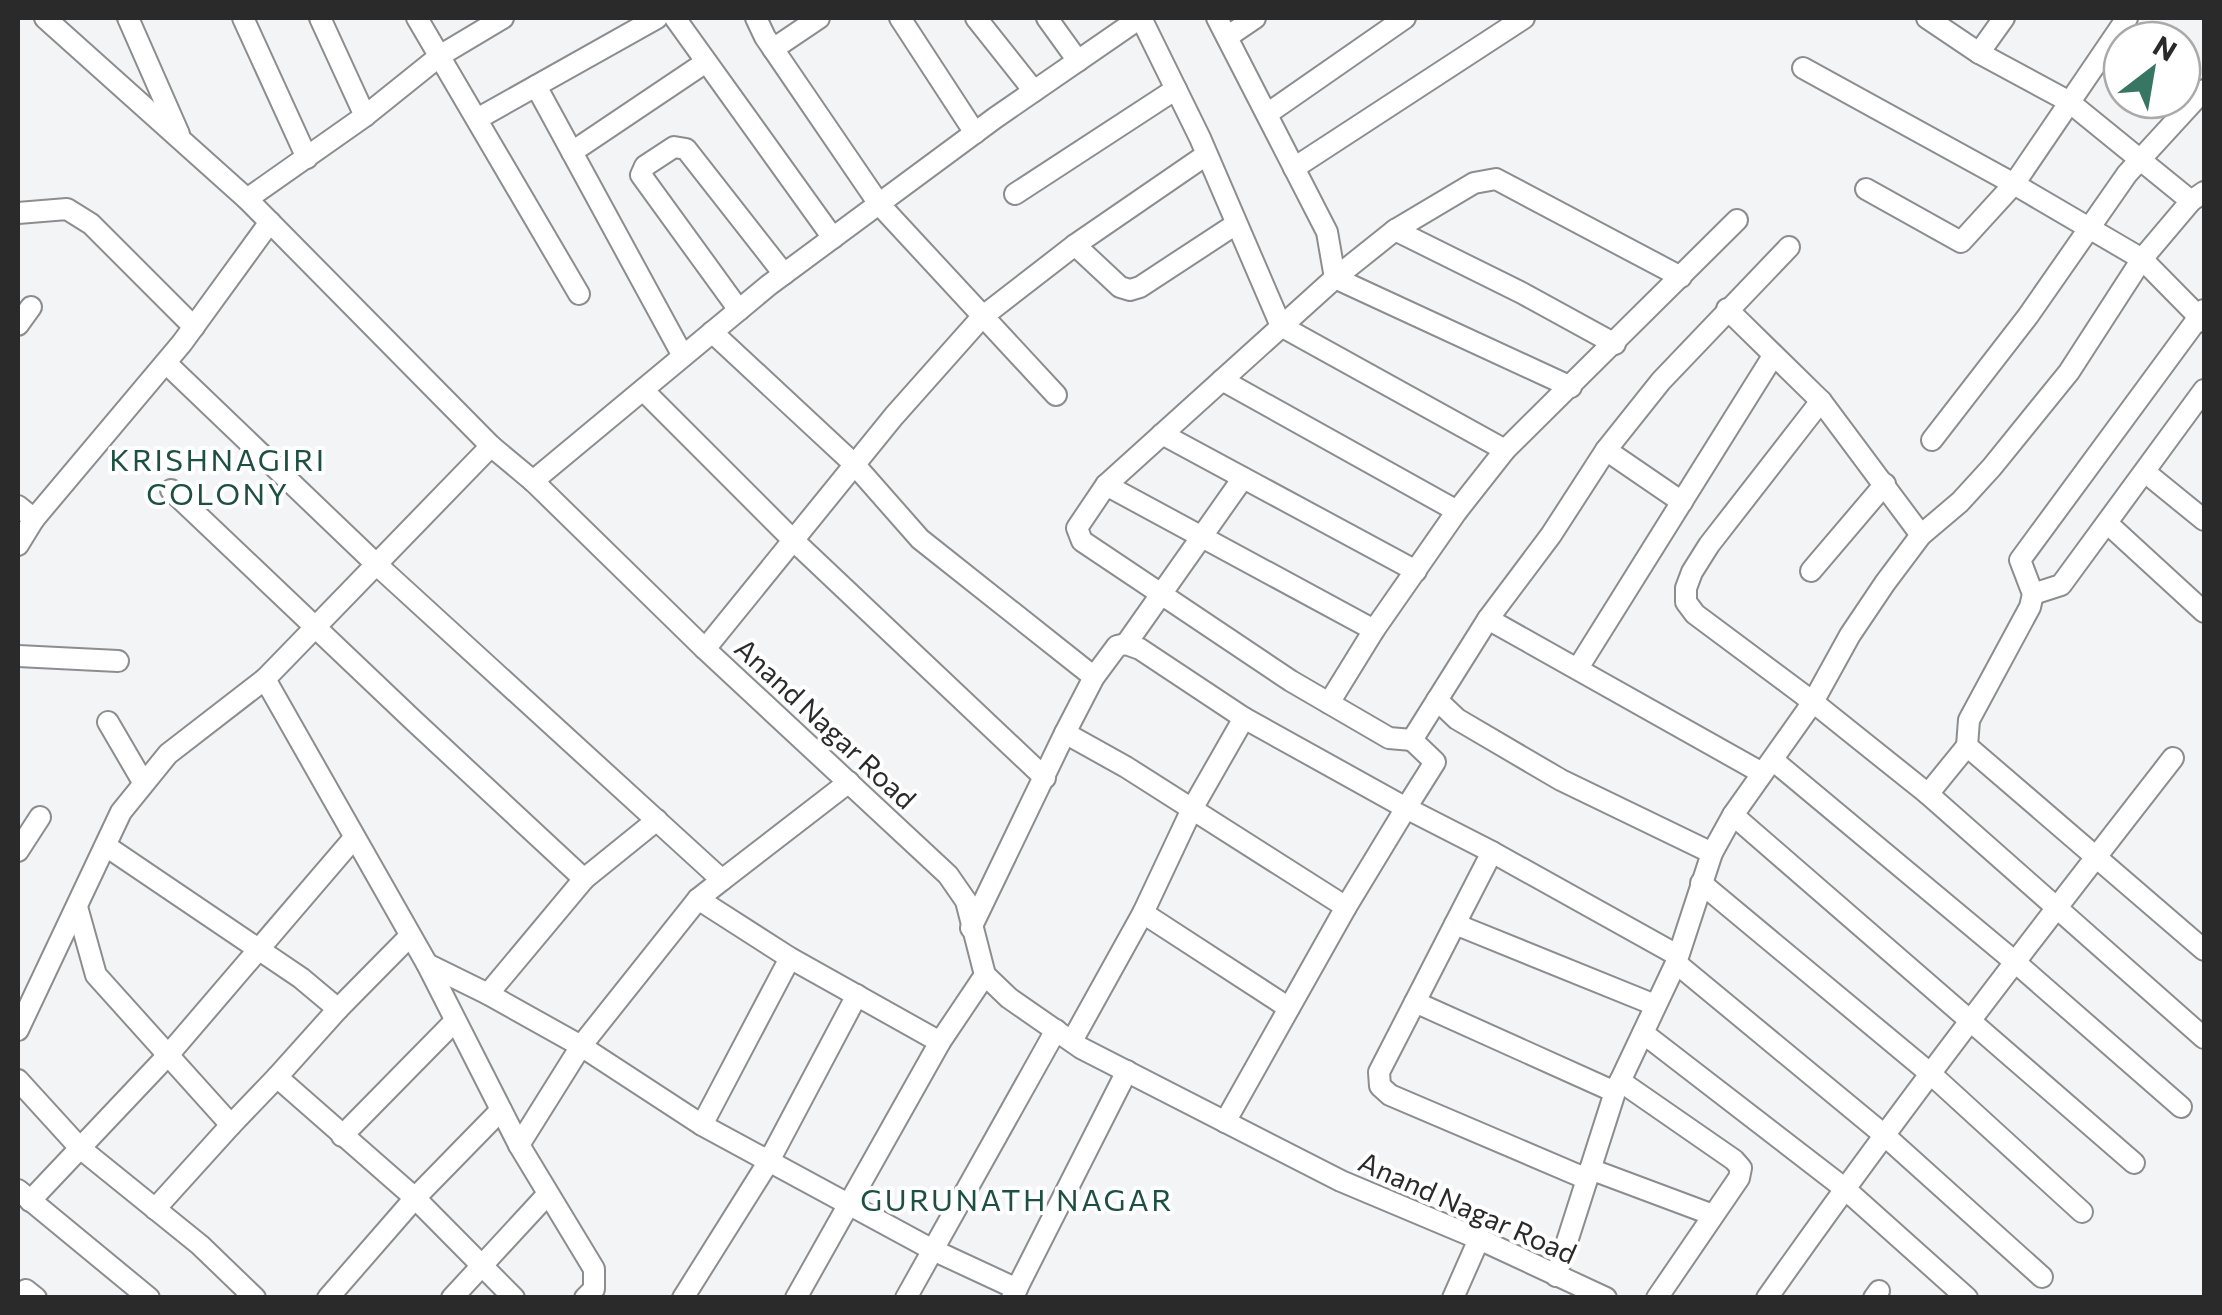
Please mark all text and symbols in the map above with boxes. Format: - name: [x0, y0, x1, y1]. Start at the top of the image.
- north arrow: [2102, 20, 2202, 120]
- text: N: [2148, 28, 2183, 68]
- district label: KRISHNAGIRI COLONY: [109, 440, 327, 511]
- street label: Anand Nagar Road: [729, 630, 923, 816]
- street label: Anand Nagar Road: [1354, 1144, 1582, 1270]
- district label: GURUNATH NAGAR: [860, 1180, 1174, 1217]

